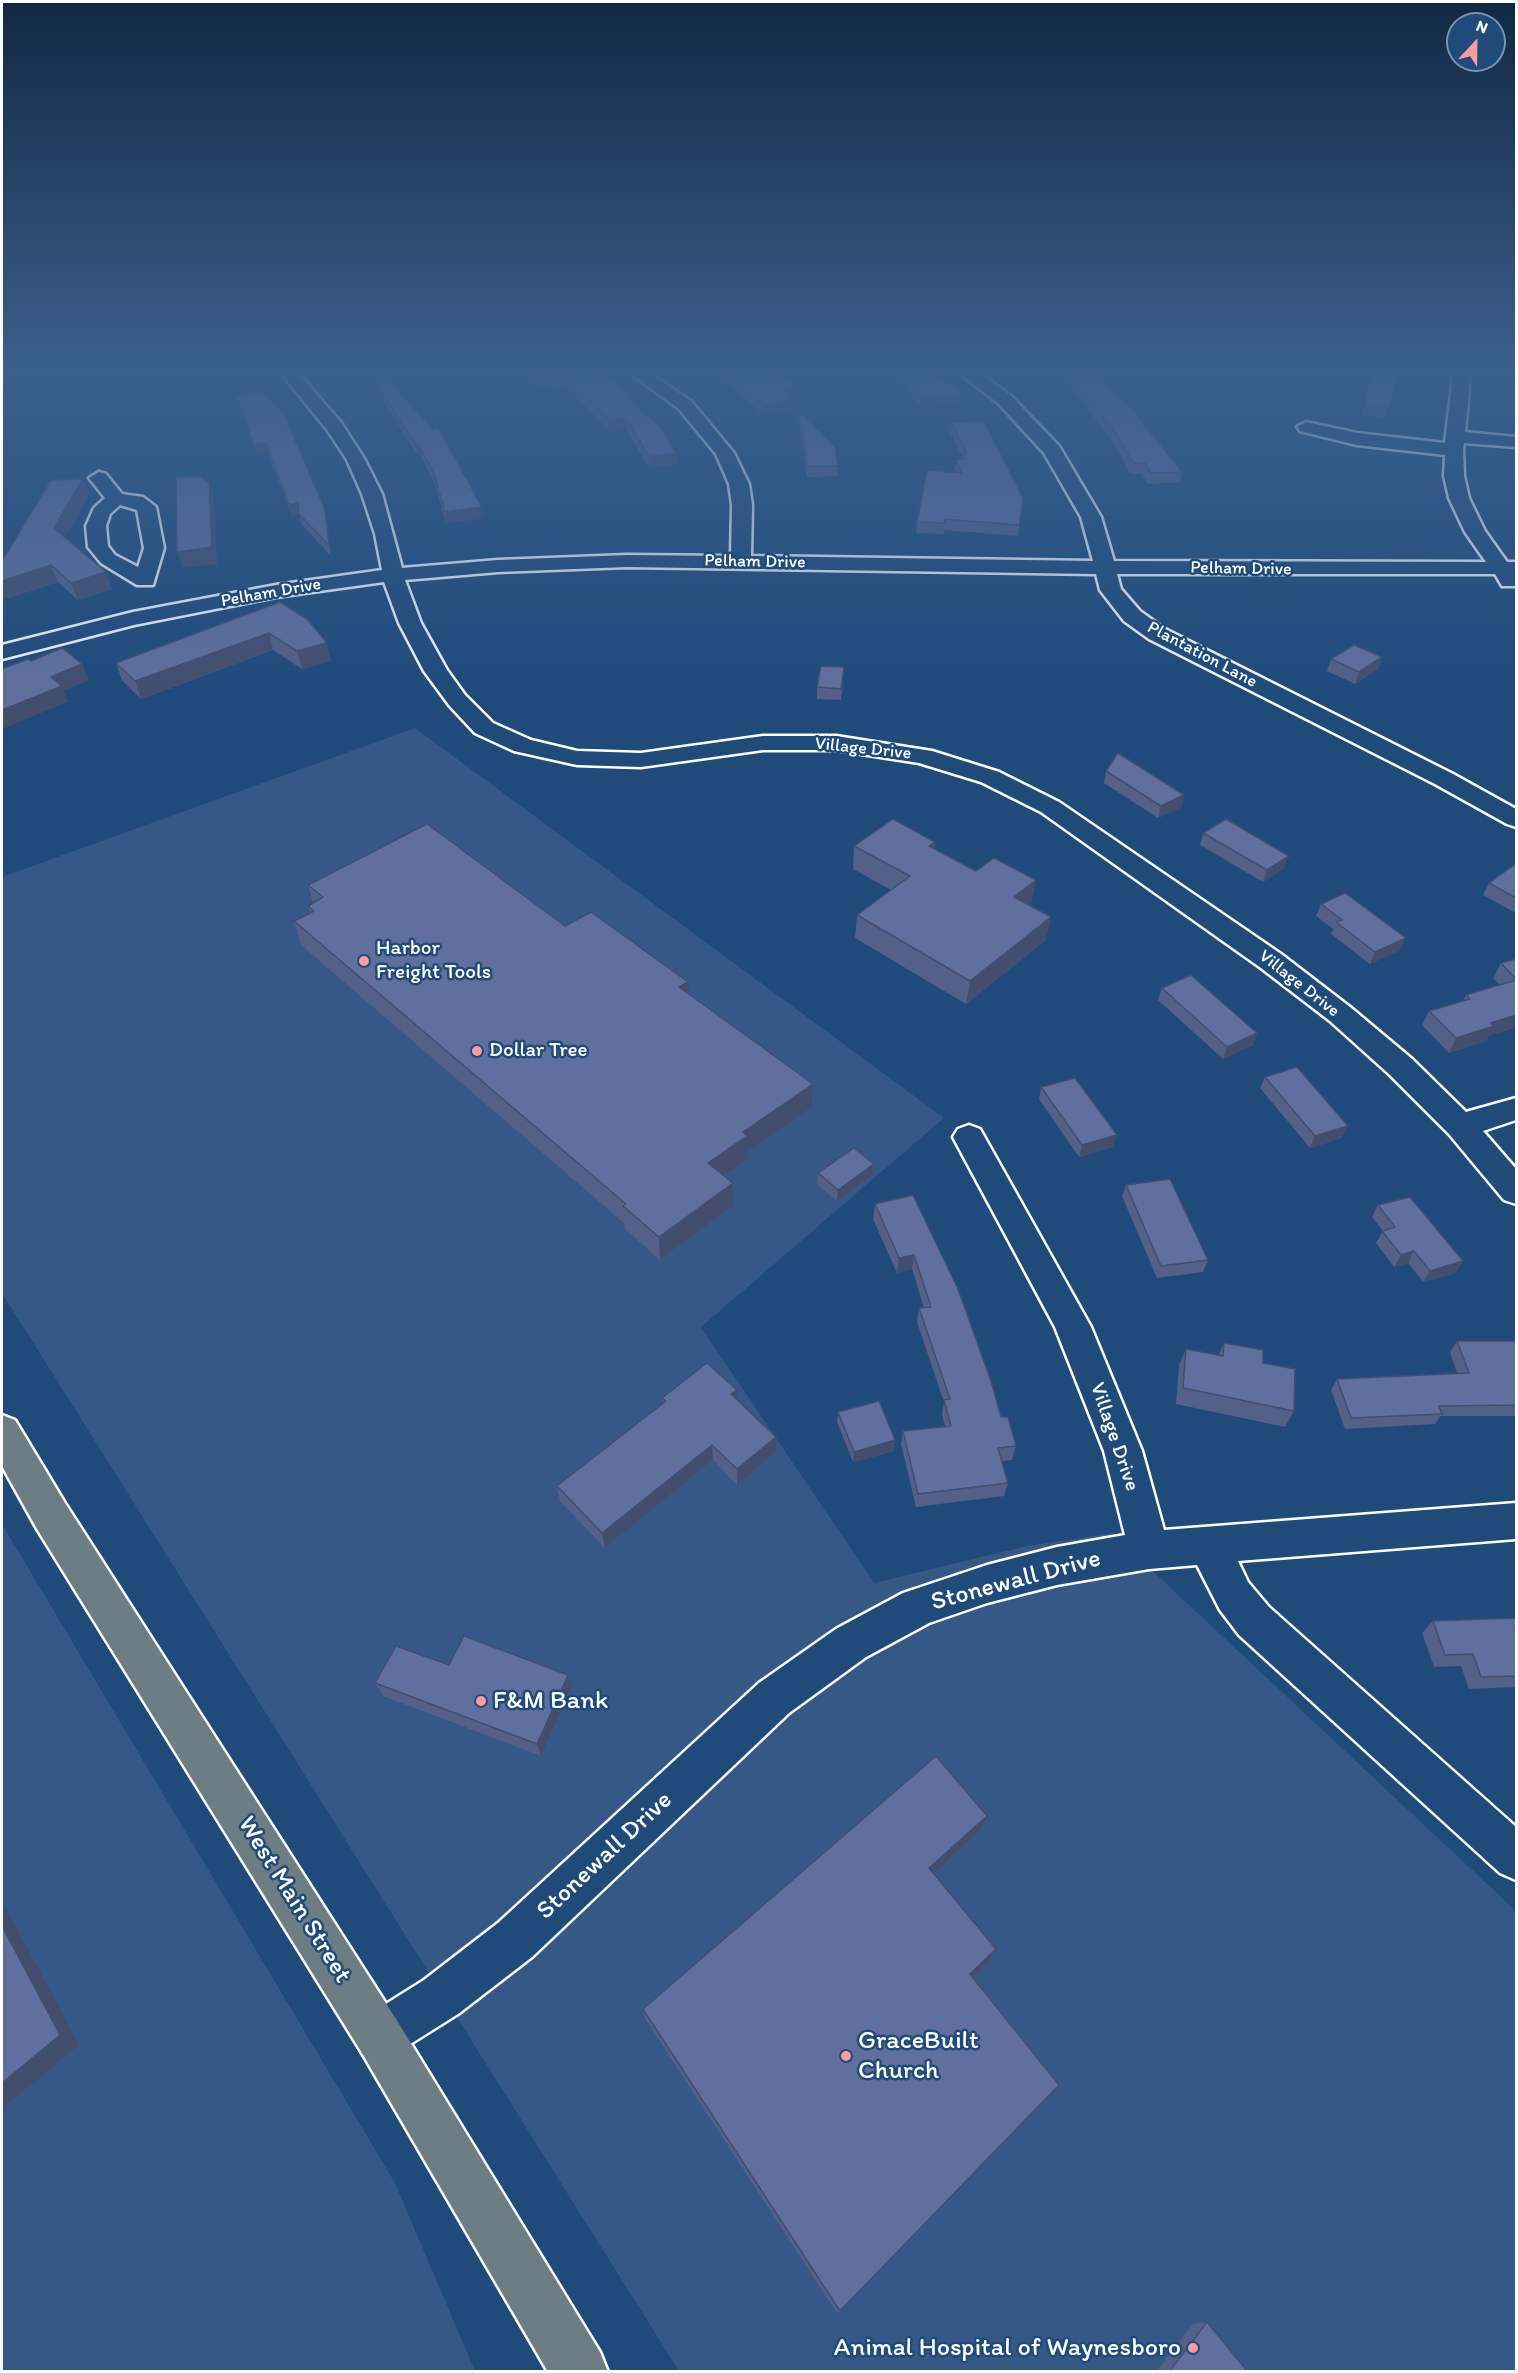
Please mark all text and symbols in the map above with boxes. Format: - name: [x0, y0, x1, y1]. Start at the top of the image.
- north arrow: [1446, 12, 1506, 72]
- text: N: [1474, 16, 1491, 38]
- street label: Pelham Drive: [704, 550, 806, 574]
- street label: Pelham Drive: [1190, 557, 1292, 581]
- street label: Pelham Drive: [219, 574, 323, 612]
- street label: Plantation Lane: [1143, 617, 1261, 693]
- street label: Village Drive: [814, 733, 912, 765]
- place label: Harbor Freight Tools: [376, 936, 491, 986]
- street label: Village Drive: [1254, 946, 1344, 1022]
- marker: Harbor Freight Tools: [357, 954, 371, 968]
- place label: Dollar Tree: [489, 1038, 588, 1064]
- marker: Dollar Tree: [470, 1044, 484, 1058]
- street label: Village Drive: [1084, 1380, 1144, 1494]
- street label: Stonewall Drive: [928, 1543, 1104, 1619]
- place label: F&M Bank: [493, 1685, 608, 1717]
- marker: F&M Bank: [474, 1694, 488, 1708]
- street label: Stonewall Drive: [531, 1785, 679, 1927]
- street label: West Main Street: [230, 1811, 358, 1989]
- place label: GraceBuilt Church: [858, 2025, 979, 2086]
- marker: GraceBuilt Church: [839, 2049, 853, 2063]
- place label: Animal Hospital of Waynesboro: [834, 2332, 1181, 2364]
- marker: Animal Hospital of Waynesboro: [1186, 2341, 1200, 2355]

